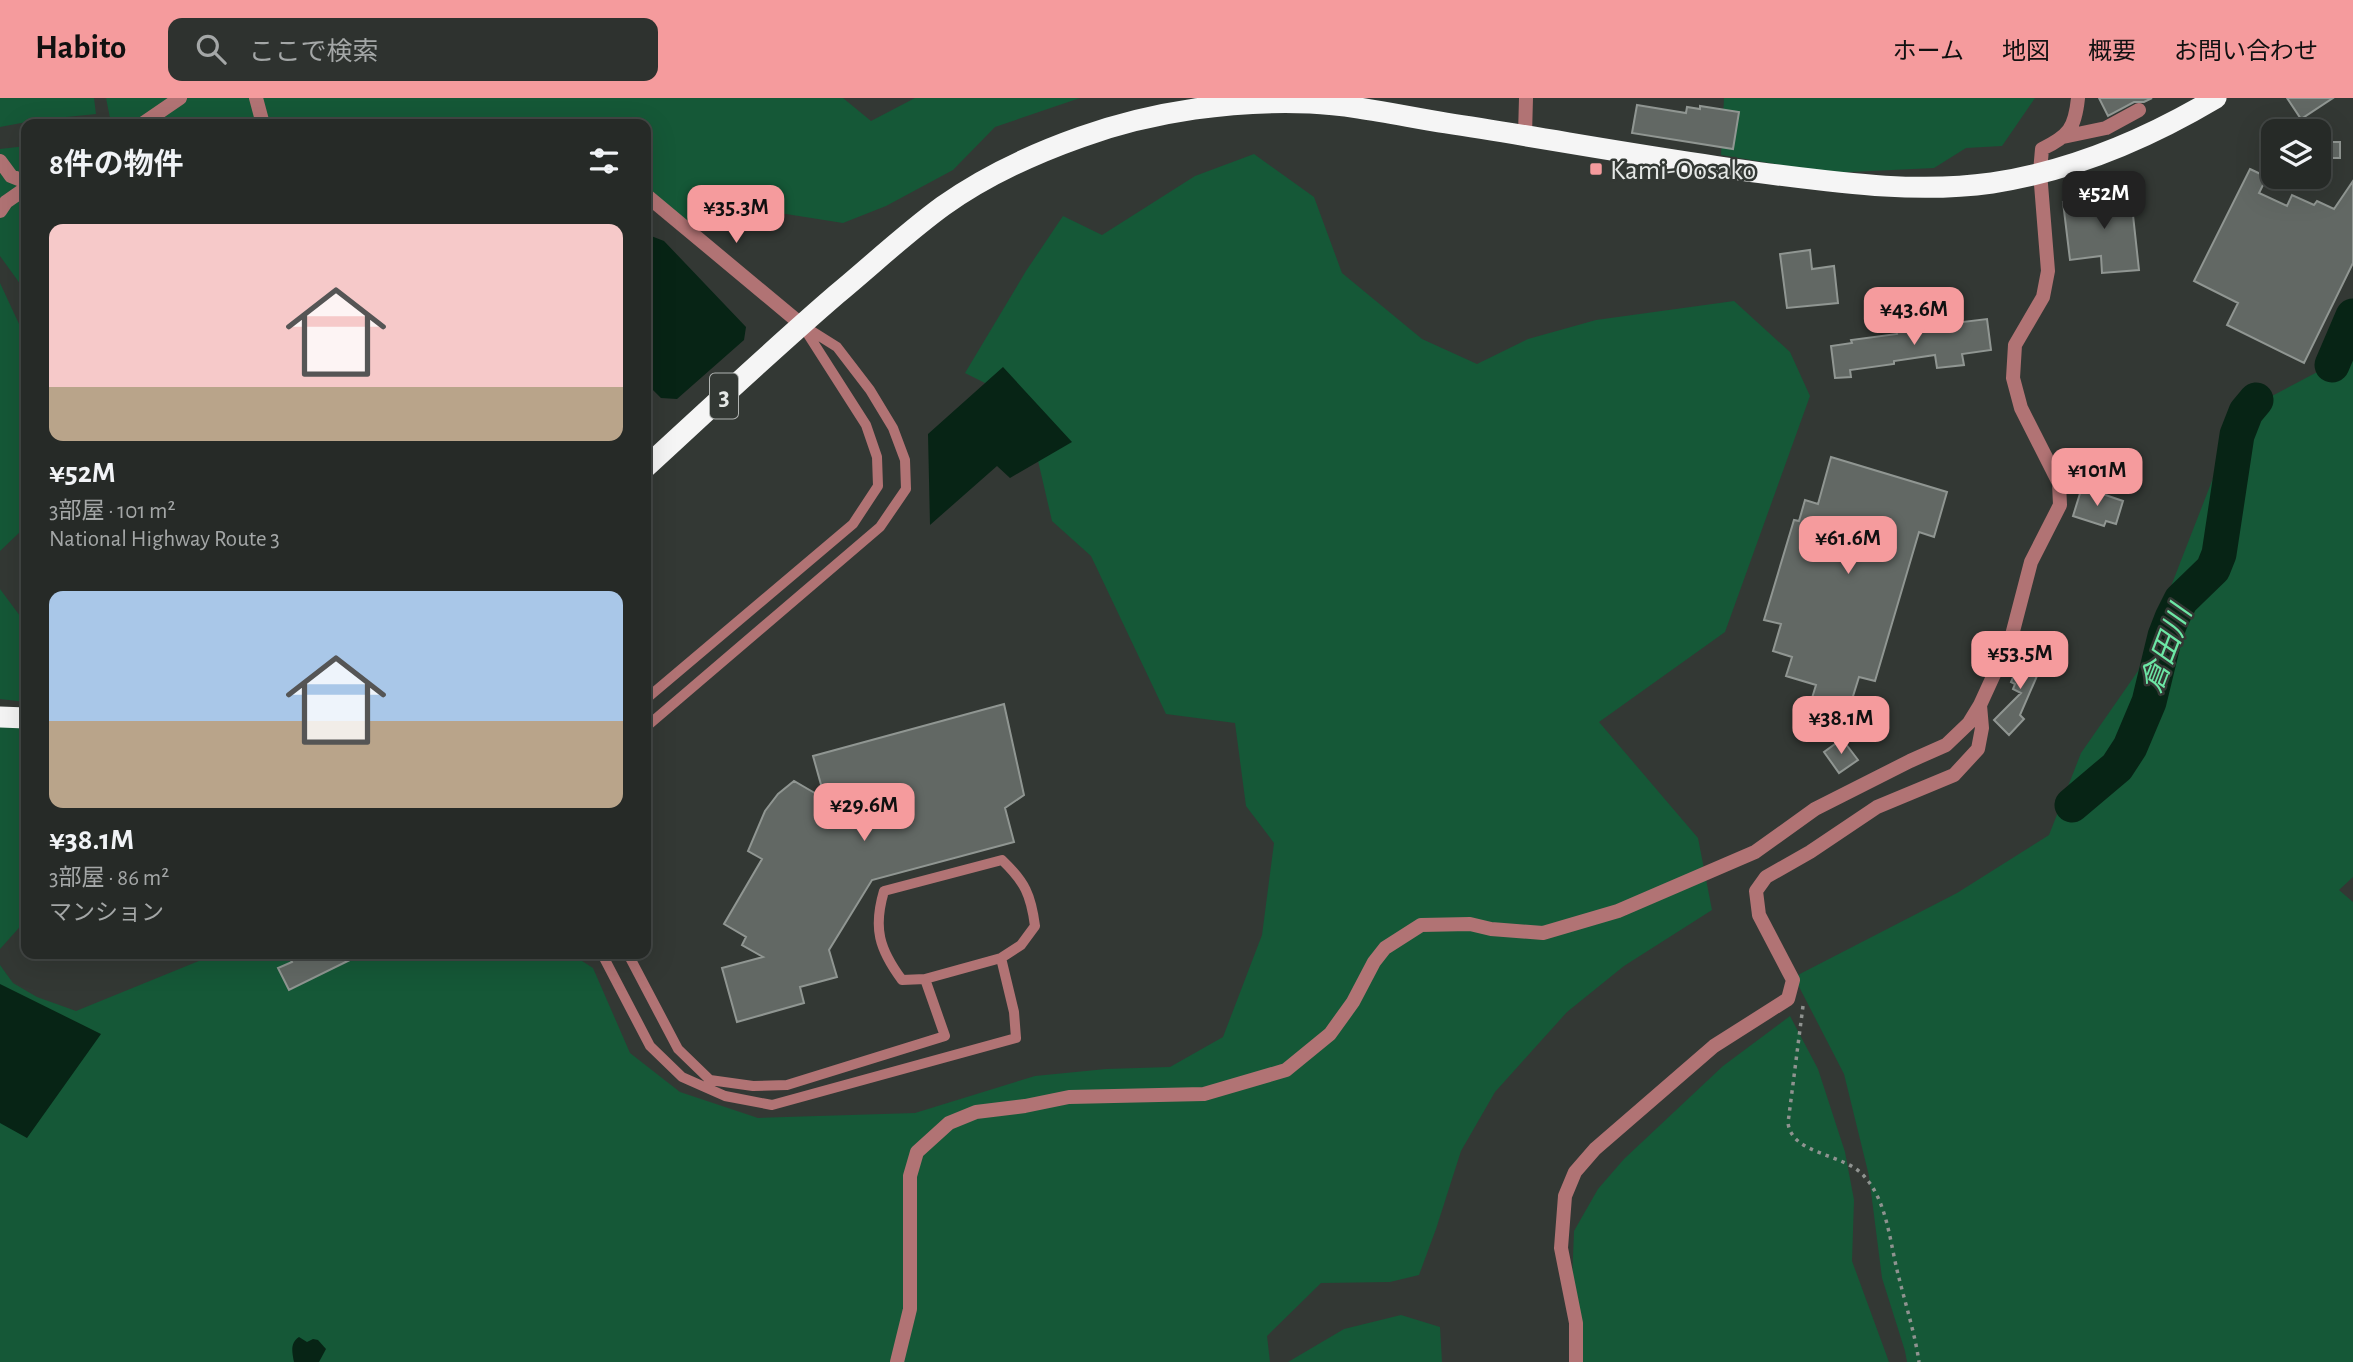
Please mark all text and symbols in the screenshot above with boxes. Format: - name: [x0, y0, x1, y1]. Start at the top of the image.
- search box: [168, 18, 658, 81]
- icon: search: [192, 30, 230, 68]
- text: Habito: [35, 32, 126, 65]
- text: ここで検索: [248, 39, 378, 65]
- text: ホーム: [1893, 40, 1964, 64]
- text: 地図: [2002, 40, 2050, 64]
- text: 概要: [2088, 40, 2136, 64]
- text: お問い合わせ: [2174, 40, 2318, 64]
- map controls: [2261, 119, 2331, 189]
- button: layers: [2261, 119, 2331, 189]
- icon: filters: [585, 142, 623, 180]
- text: 8件の物件: [49, 150, 184, 180]
- place label: Kami-Oosako: [1610, 157, 1756, 185]
- marker: Kami-Oosako: [1588, 161, 1604, 177]
- pin: ¥52M: [2063, 172, 2145, 231]
- text: ¥52M: [2078, 182, 2130, 205]
- pin: ¥35.3M: [679, 186, 793, 245]
- text: ¥35.3M: [703, 196, 769, 219]
- icon: home: [273, 269, 399, 395]
- pin: ¥43.6M: [1857, 288, 1971, 347]
- text: ¥43.6M: [1880, 298, 1948, 321]
- road number: 3: [710, 374, 738, 418]
- pin: ¥101M: [2048, 448, 2146, 508]
- text: ¥52M: [49, 458, 116, 488]
- text: ¥101M: [2068, 459, 2126, 482]
- text: 3部屋 · 101 m²: [49, 500, 176, 523]
- pin: ¥61.6M: [1791, 517, 1905, 576]
- text: ¥61.6M: [1815, 527, 1881, 550]
- text: National Highway Route 3: [49, 528, 280, 551]
- water label: 倉田川: [2135, 598, 2198, 697]
- pin: ¥53.5M: [1963, 632, 2077, 691]
- icon: home: [273, 637, 399, 763]
- text: ¥53.5M: [1987, 642, 2053, 665]
- pin: ¥38.1M: [1784, 696, 1898, 756]
- text: ¥38.1M: [1808, 707, 1874, 730]
- pin: ¥29.6M: [807, 784, 921, 843]
- text: ¥29.6M: [830, 794, 898, 817]
- text: ¥38.1M: [49, 825, 134, 855]
- text: 3部屋 · 86 m²: [49, 867, 169, 890]
- text: マンション: [49, 902, 164, 925]

